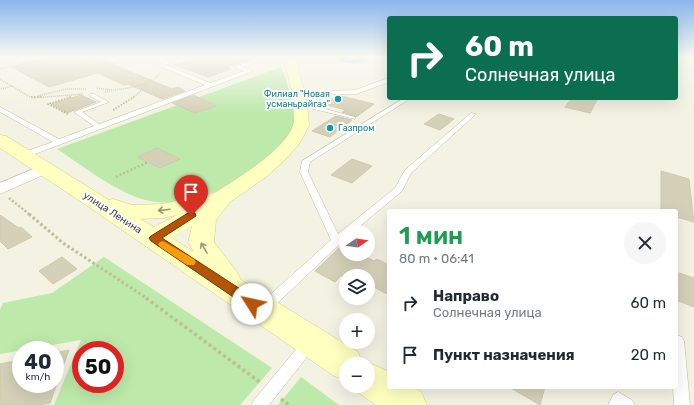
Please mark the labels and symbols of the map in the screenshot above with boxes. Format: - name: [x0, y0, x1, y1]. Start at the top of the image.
- place label: Филиал "Новая усманьрайгаз": [264, 89, 330, 109]
- marker: Филиал "Новая усманьрайгаз": [333, 94, 343, 104]
- marker: Газпром: [325, 123, 335, 133]
- place label: Газпром: [338, 123, 374, 133]
- pin: [174, 175, 208, 216]
- street label: улица Ленина: [81, 189, 144, 236]
- one-way arrow: [158, 206, 171, 214]
- north arrow: [339, 225, 375, 261]
- one-way arrow: [200, 242, 209, 253]
- position arrow: [231, 283, 273, 325]
- speed limit sign: 50: [72, 341, 124, 393]

